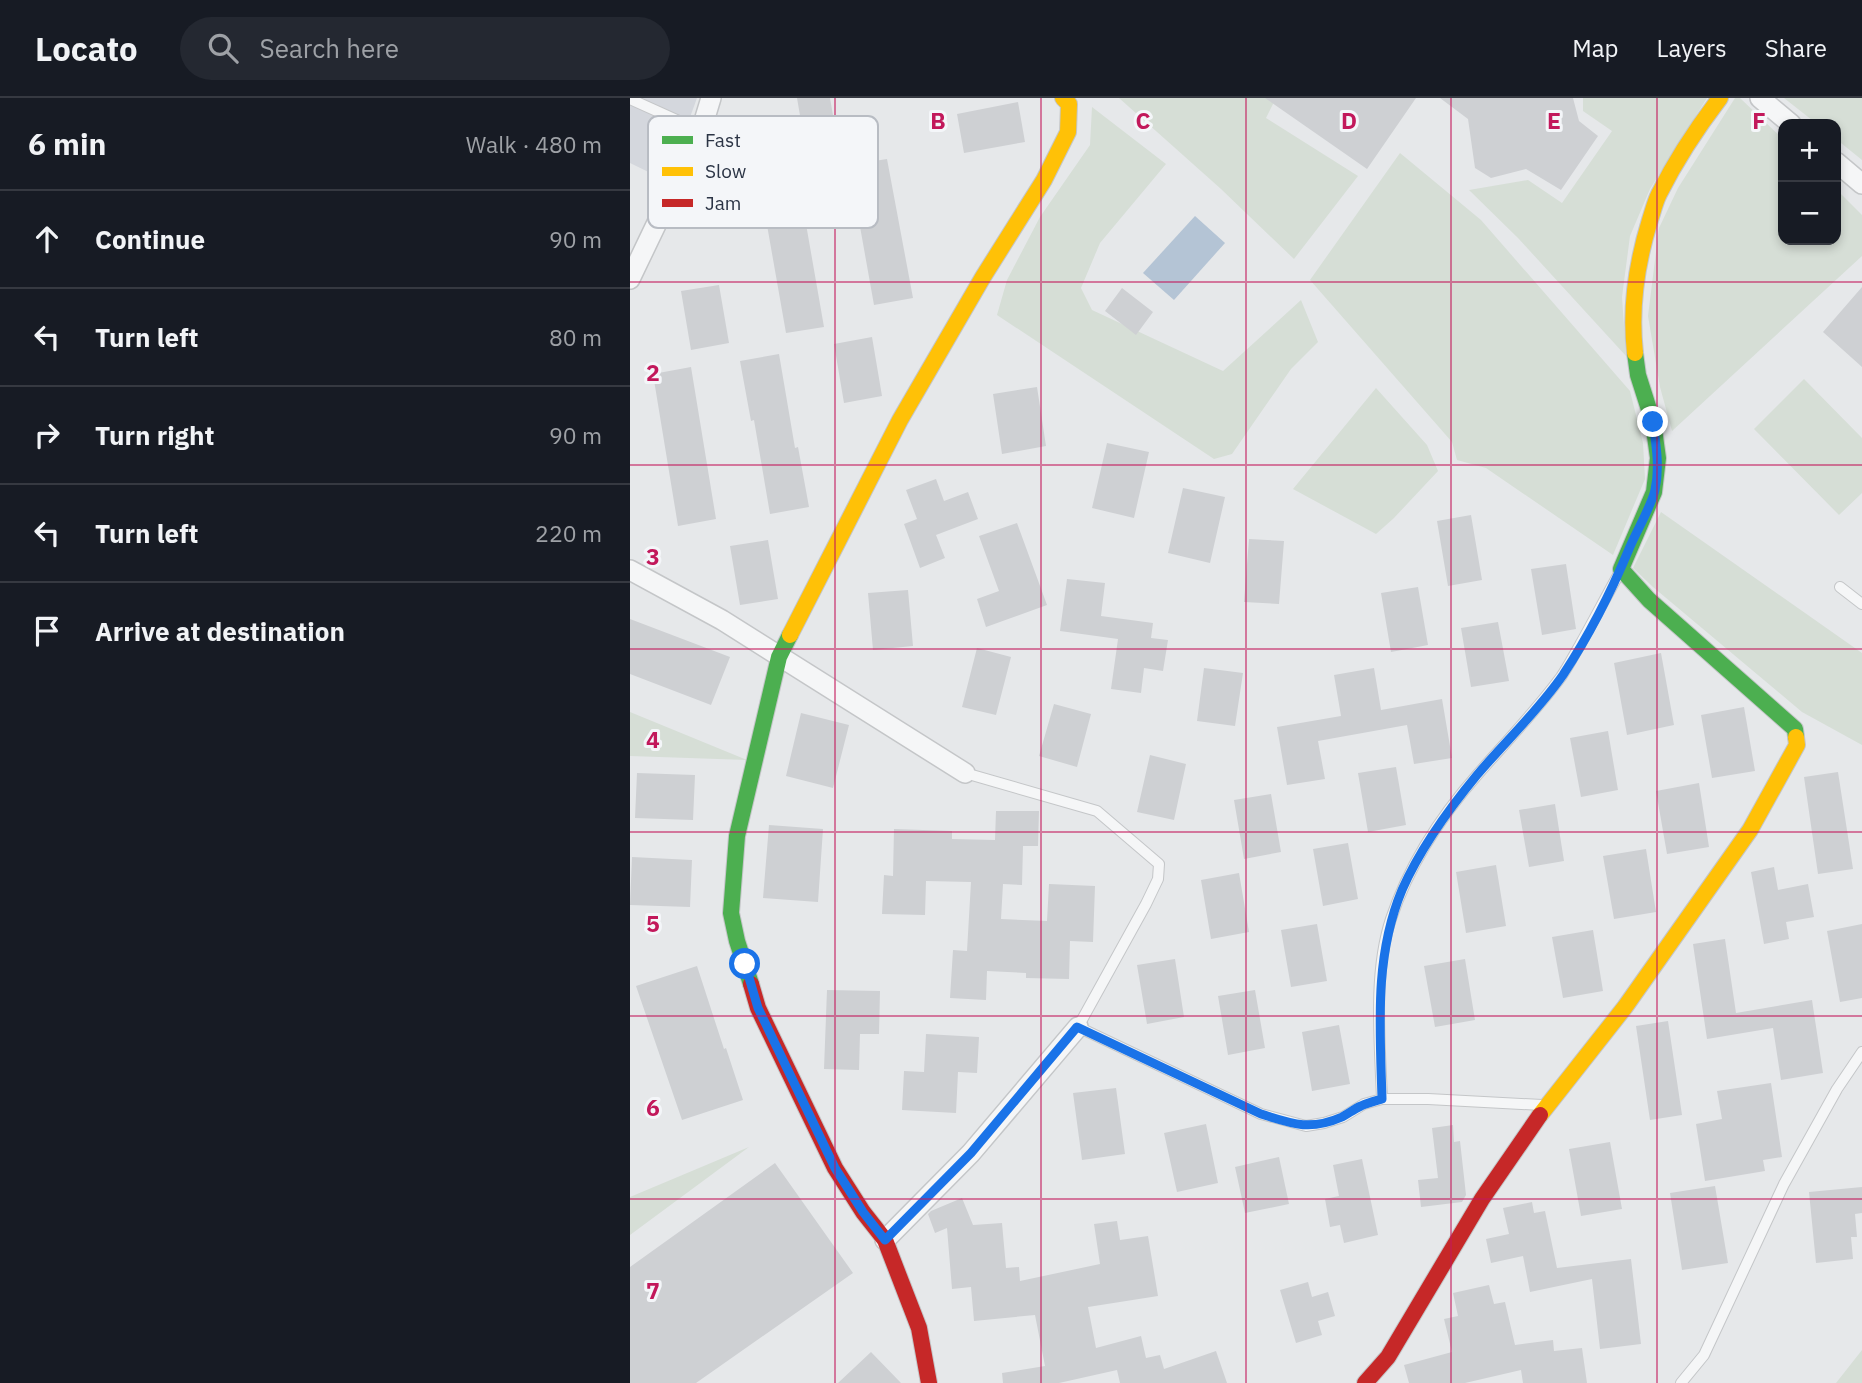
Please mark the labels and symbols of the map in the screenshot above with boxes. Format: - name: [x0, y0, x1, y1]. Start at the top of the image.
- text: B: [930, 105, 946, 135]
- text: C: [1136, 105, 1151, 135]
- text: D: [1341, 105, 1357, 135]
- text: E: [1547, 105, 1561, 135]
- text: F: [1752, 105, 1766, 135]
- legend: [648, 116, 878, 228]
- text: Fast: [705, 128, 741, 152]
- text: Slow: [705, 159, 746, 183]
- text: Jam: [705, 191, 741, 215]
- text: 2: [646, 357, 660, 387]
- route end: [1637, 406, 1668, 437]
- text: 3: [646, 541, 660, 571]
- text: 4: [646, 724, 660, 754]
- text: 5: [646, 908, 660, 938]
- route start: [729, 948, 760, 979]
- text: 6: [646, 1092, 660, 1122]
- text: 7: [646, 1275, 660, 1305]

